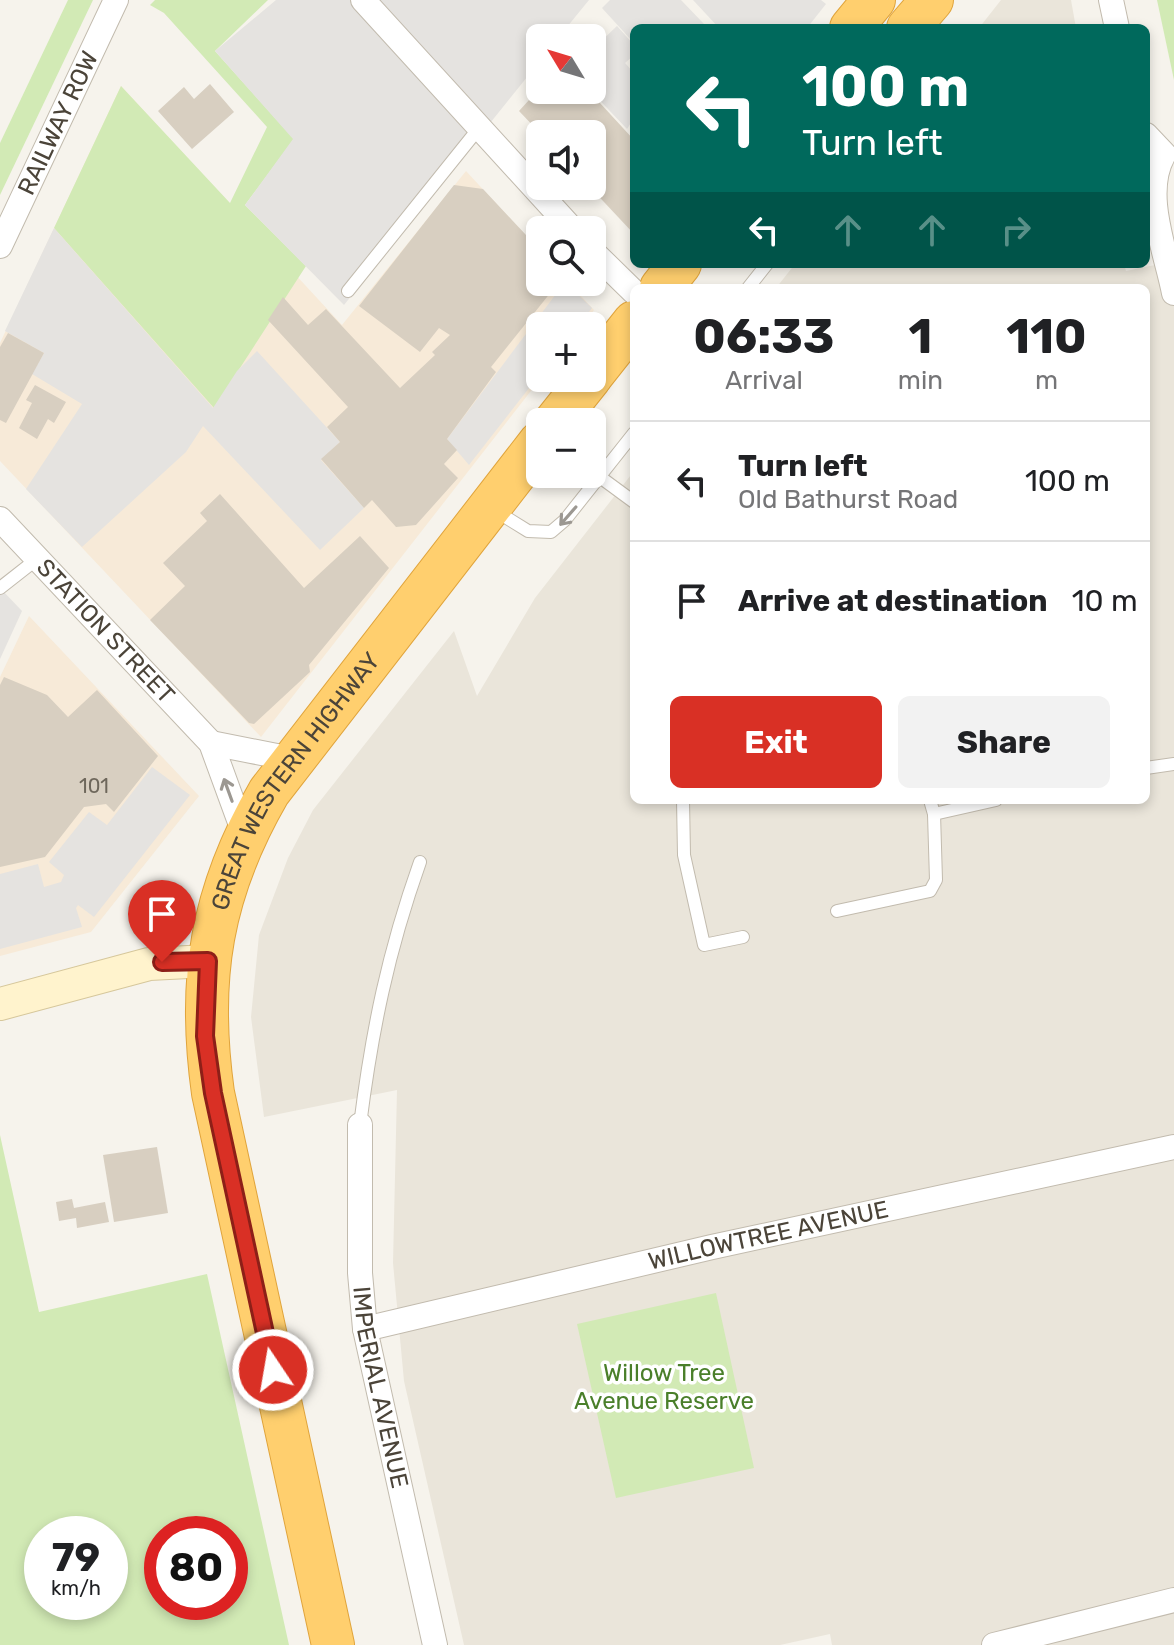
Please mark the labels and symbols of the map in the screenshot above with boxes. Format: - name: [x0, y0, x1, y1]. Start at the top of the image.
- north arrow: [526, 24, 606, 104]
- street label: RAILWAY ROW: [12, 47, 104, 199]
- one-way arrow: [559, 505, 577, 525]
- street label: STATION STREET: [31, 553, 180, 709]
- street label: GREAT WESTERN HIGHWAY: [206, 647, 386, 913]
- house number: 101: [79, 774, 109, 798]
- one-way arrow: [219, 777, 234, 802]
- pin: [128, 880, 196, 962]
- street label: WILLOWTREE AVENUE: [645, 1195, 891, 1276]
- street label: IMPERIAL AVENUE: [347, 1285, 414, 1491]
- position arrow: [231, 1328, 315, 1412]
- park label: Willow Tree Avenue Reserve: [574, 1359, 754, 1415]
- speed limit sign: 80: [144, 1516, 248, 1620]

